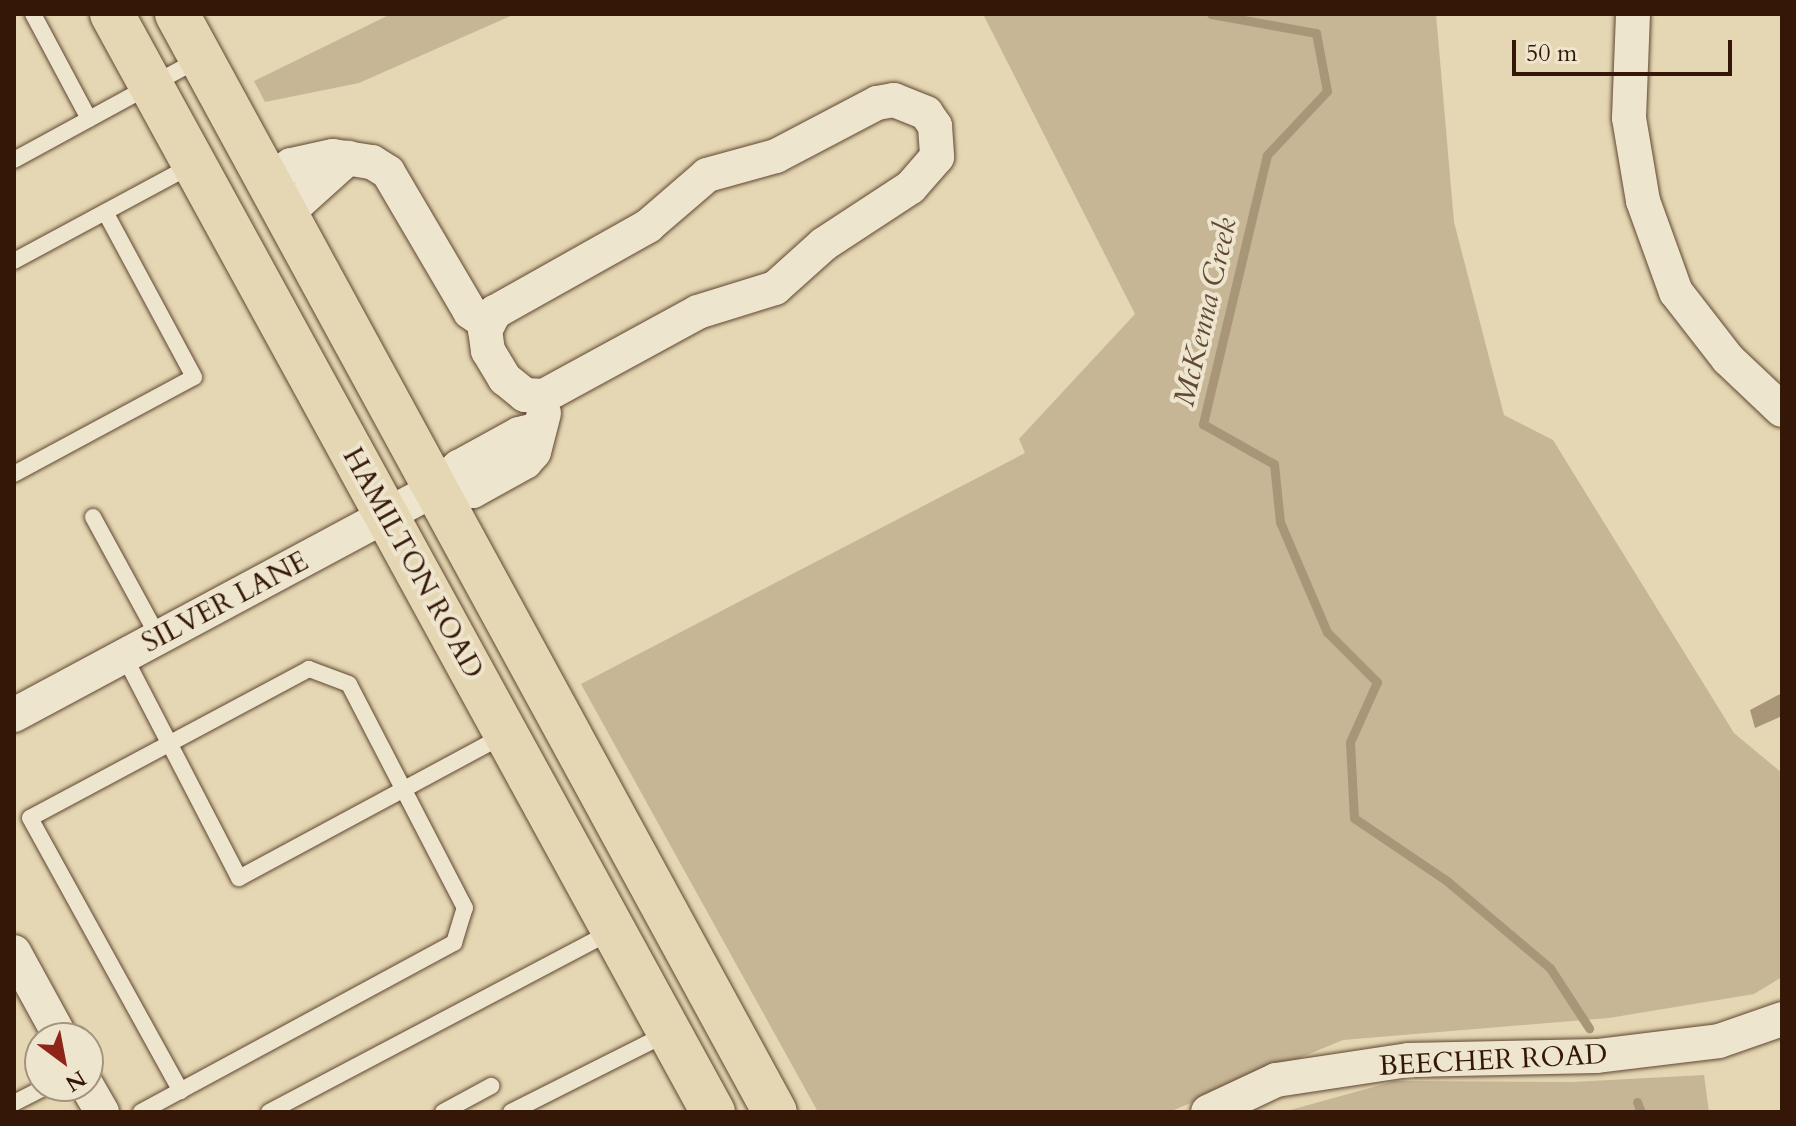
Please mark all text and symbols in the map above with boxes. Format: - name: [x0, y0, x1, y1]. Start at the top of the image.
- scale bar: [1516, 24, 1736, 74]
- text: 50 m: [1526, 37, 1577, 70]
- water label: McKenna Creek: [1167, 214, 1245, 410]
- street label: HAMILTON ROAD: [336, 442, 490, 684]
- street label: SILVER LANE: [136, 544, 314, 660]
- north arrow: [24, 1022, 104, 1102]
- street label: BEECHER ROAD: [1378, 1037, 1608, 1083]
- text: N: [60, 1063, 92, 1098]

